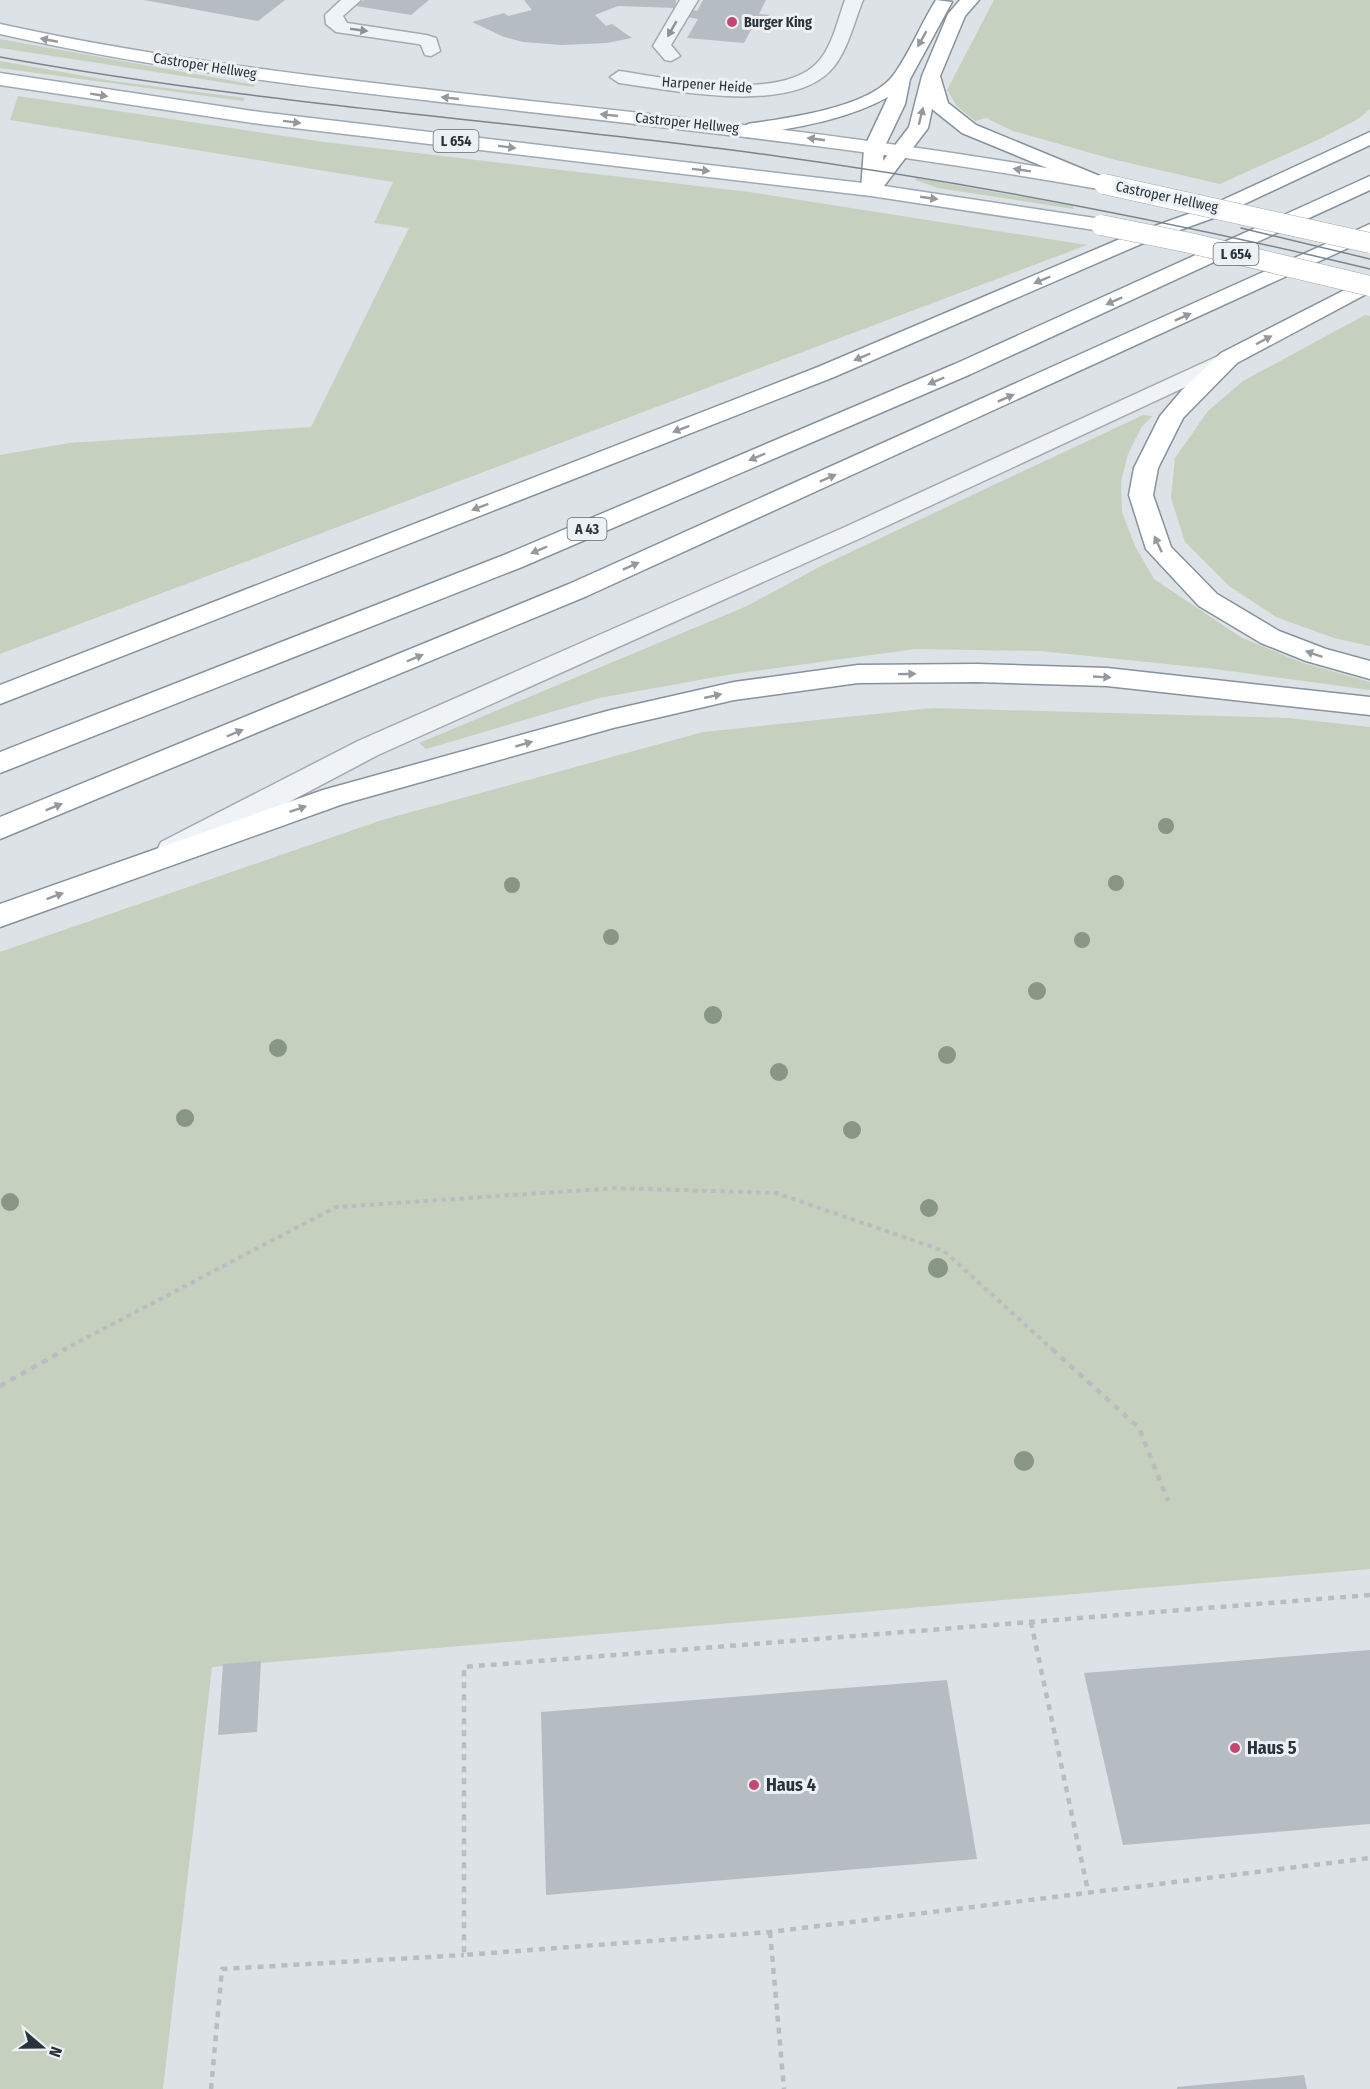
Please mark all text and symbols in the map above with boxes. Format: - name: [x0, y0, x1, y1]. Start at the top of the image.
- place label: Burger King: [744, 14, 812, 31]
- marker: Burger King: [725, 15, 739, 29]
- one-way arrow: [667, 21, 677, 38]
- one-way arrow: [349, 26, 368, 35]
- one-way arrow: [917, 31, 927, 48]
- one-way arrow: [39, 35, 58, 44]
- street label: Castroper Hellweg: [152, 49, 258, 83]
- street label: Harpener Heide: [661, 73, 753, 97]
- one-way arrow: [90, 91, 109, 100]
- one-way arrow: [440, 93, 459, 103]
- one-way arrow: [917, 106, 927, 125]
- street label: Castroper Hellweg: [634, 109, 740, 137]
- one-way arrow: [600, 110, 619, 120]
- one-way arrow: [283, 117, 302, 126]
- road number: L 654: [434, 130, 478, 152]
- one-way arrow: [806, 135, 825, 144]
- one-way arrow: [497, 142, 516, 152]
- one-way arrow: [691, 165, 710, 174]
- one-way arrow: [1012, 165, 1031, 174]
- street label: Castroper Hellweg: [1114, 178, 1220, 216]
- one-way arrow: [920, 194, 939, 203]
- road number: L 654: [1214, 243, 1258, 265]
- one-way arrow: [1032, 275, 1050, 285]
- one-way arrow: [1105, 296, 1122, 305]
- one-way arrow: [1175, 312, 1193, 322]
- one-way arrow: [1255, 335, 1272, 345]
- one-way arrow: [854, 352, 871, 361]
- one-way arrow: [927, 377, 945, 386]
- one-way arrow: [997, 393, 1014, 402]
- one-way arrow: [672, 425, 690, 434]
- one-way arrow: [747, 452, 765, 462]
- one-way arrow: [819, 473, 836, 482]
- one-way arrow: [471, 503, 489, 512]
- road number: A 43: [568, 518, 606, 540]
- one-way arrow: [1153, 534, 1163, 552]
- one-way arrow: [529, 545, 547, 555]
- one-way arrow: [622, 561, 640, 570]
- one-way arrow: [1305, 648, 1323, 658]
- one-way arrow: [406, 653, 424, 663]
- one-way arrow: [897, 669, 916, 678]
- one-way arrow: [1092, 672, 1111, 681]
- one-way arrow: [704, 690, 723, 700]
- one-way arrow: [226, 728, 244, 738]
- one-way arrow: [516, 739, 534, 748]
- one-way arrow: [46, 802, 64, 812]
- one-way arrow: [289, 803, 307, 813]
- one-way arrow: [46, 891, 64, 900]
- place label: Haus 5: [1247, 1737, 1297, 1759]
- marker: Haus 5: [1228, 1741, 1242, 1755]
- place label: Haus 4: [766, 1774, 816, 1796]
- marker: Haus 4: [747, 1778, 761, 1792]
- north arrow: [12, 2017, 72, 2077]
- text: N: [45, 2044, 66, 2060]

